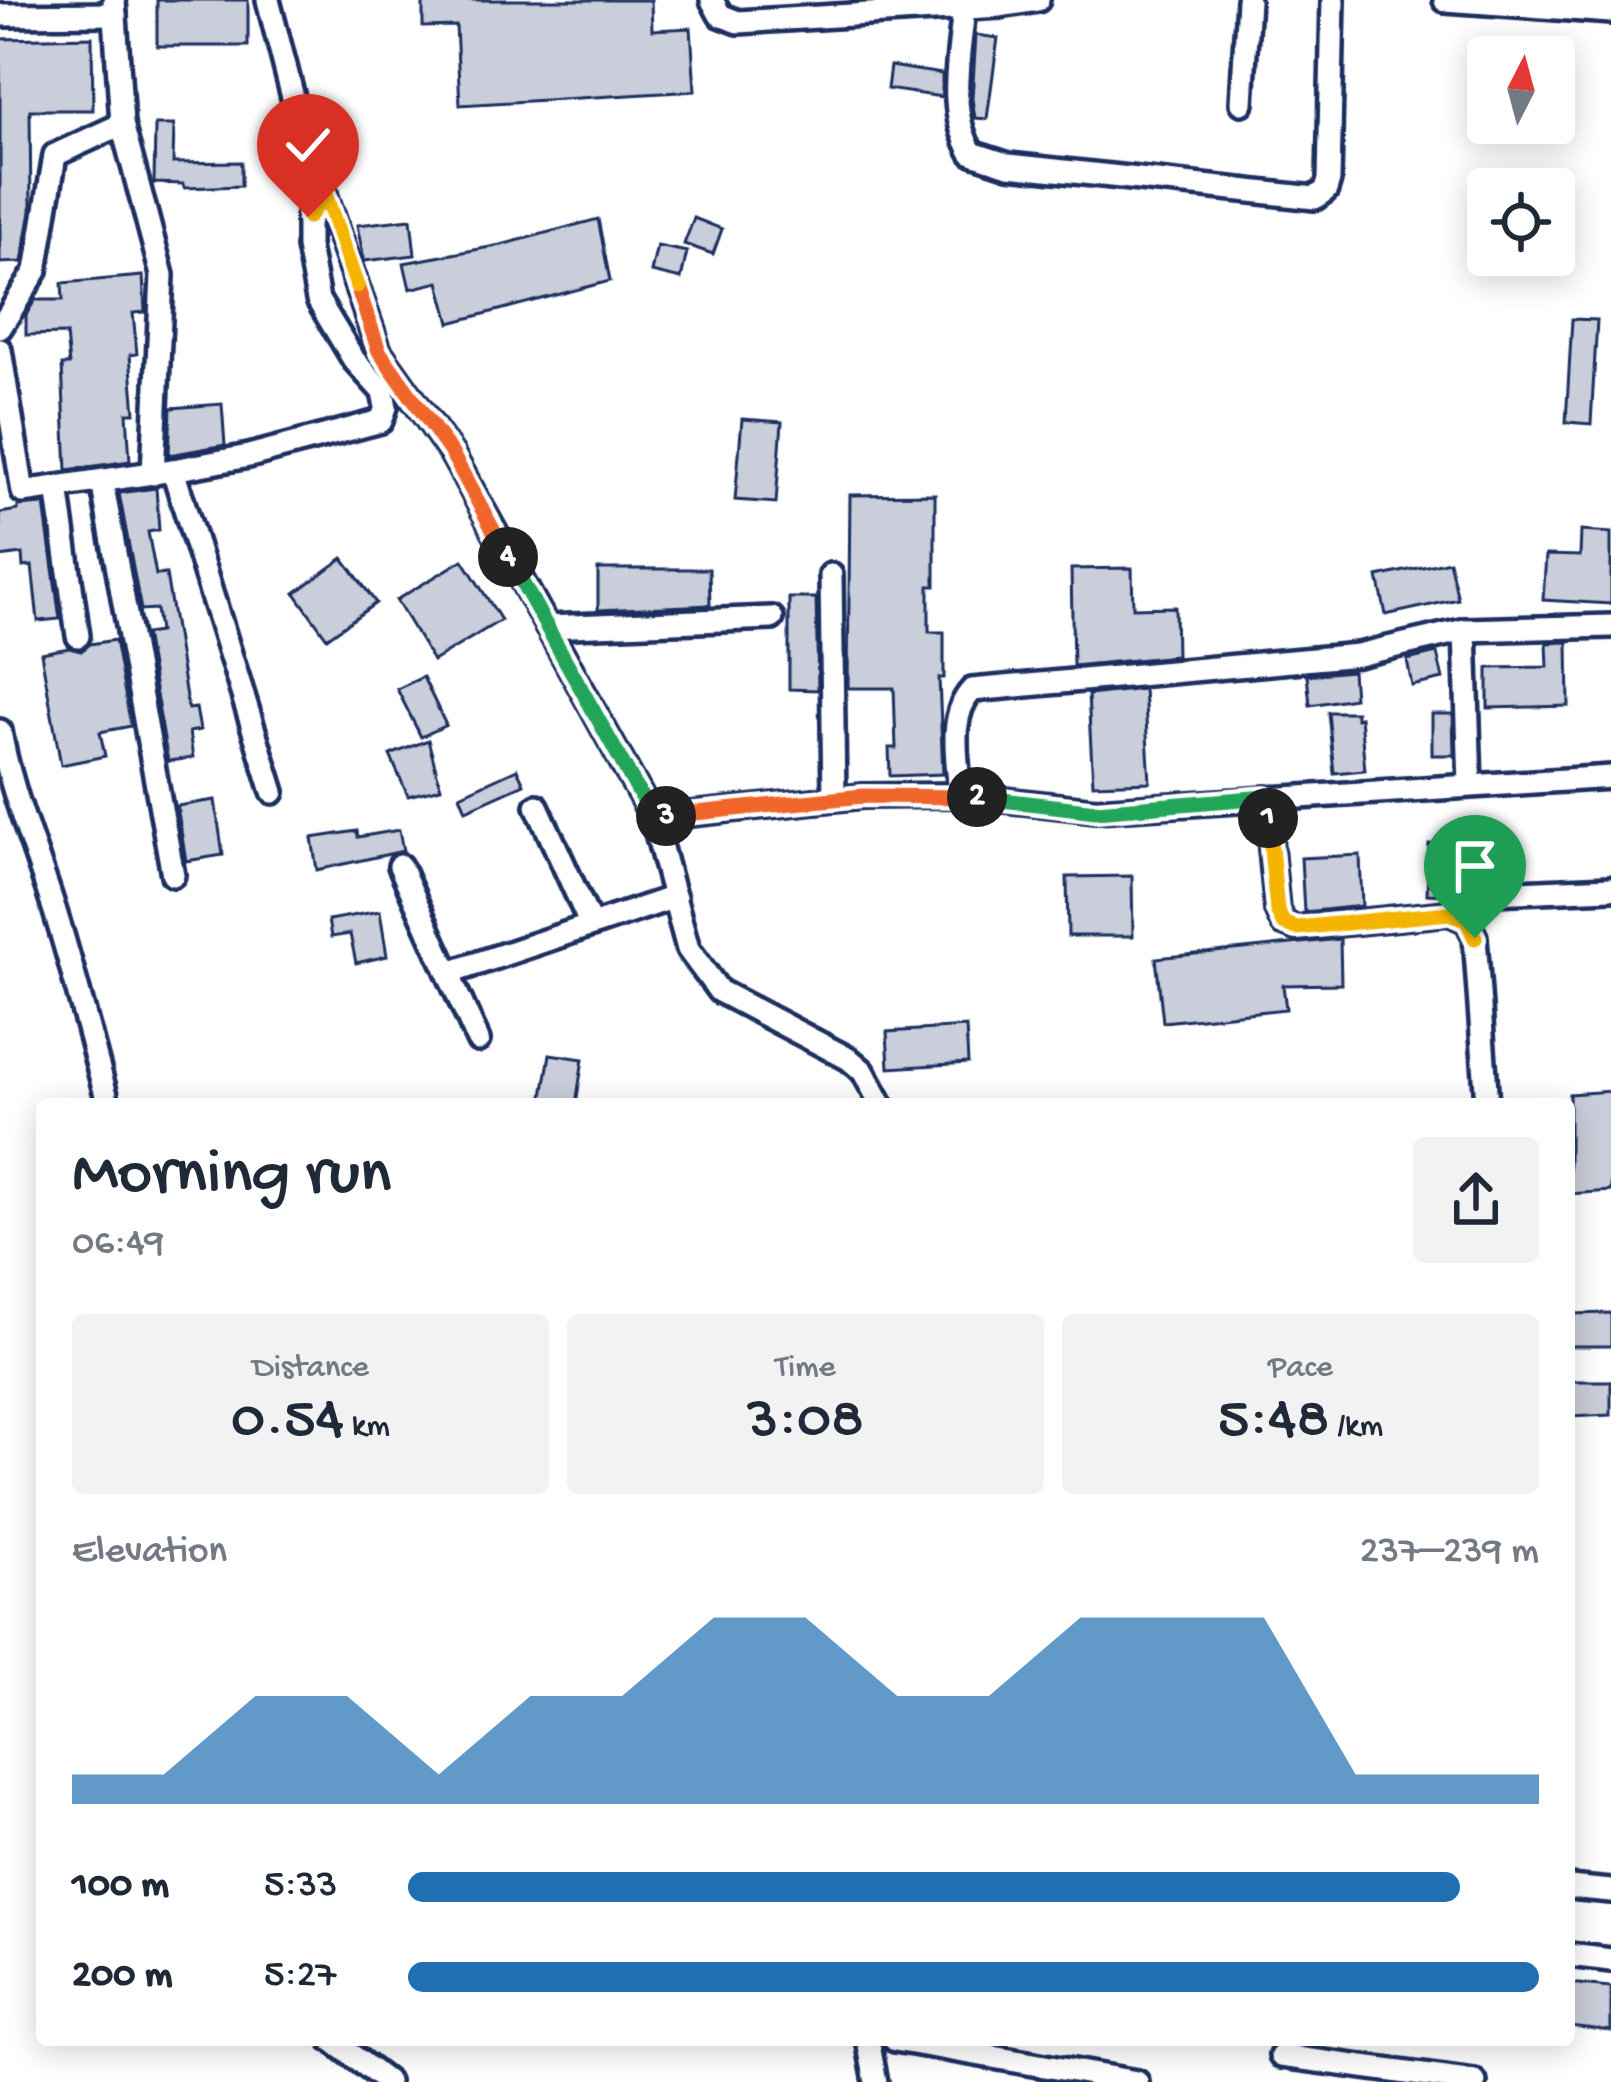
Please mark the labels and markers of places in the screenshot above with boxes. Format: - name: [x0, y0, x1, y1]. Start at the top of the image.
- pin: [257, 94, 359, 217]
- pin: 4: [478, 527, 538, 587]
- pin: 2: [947, 767, 1007, 827]
- pin: 3: [636, 786, 696, 846]
- pin: 1: [1238, 788, 1298, 848]
- pin: [1424, 815, 1526, 938]

